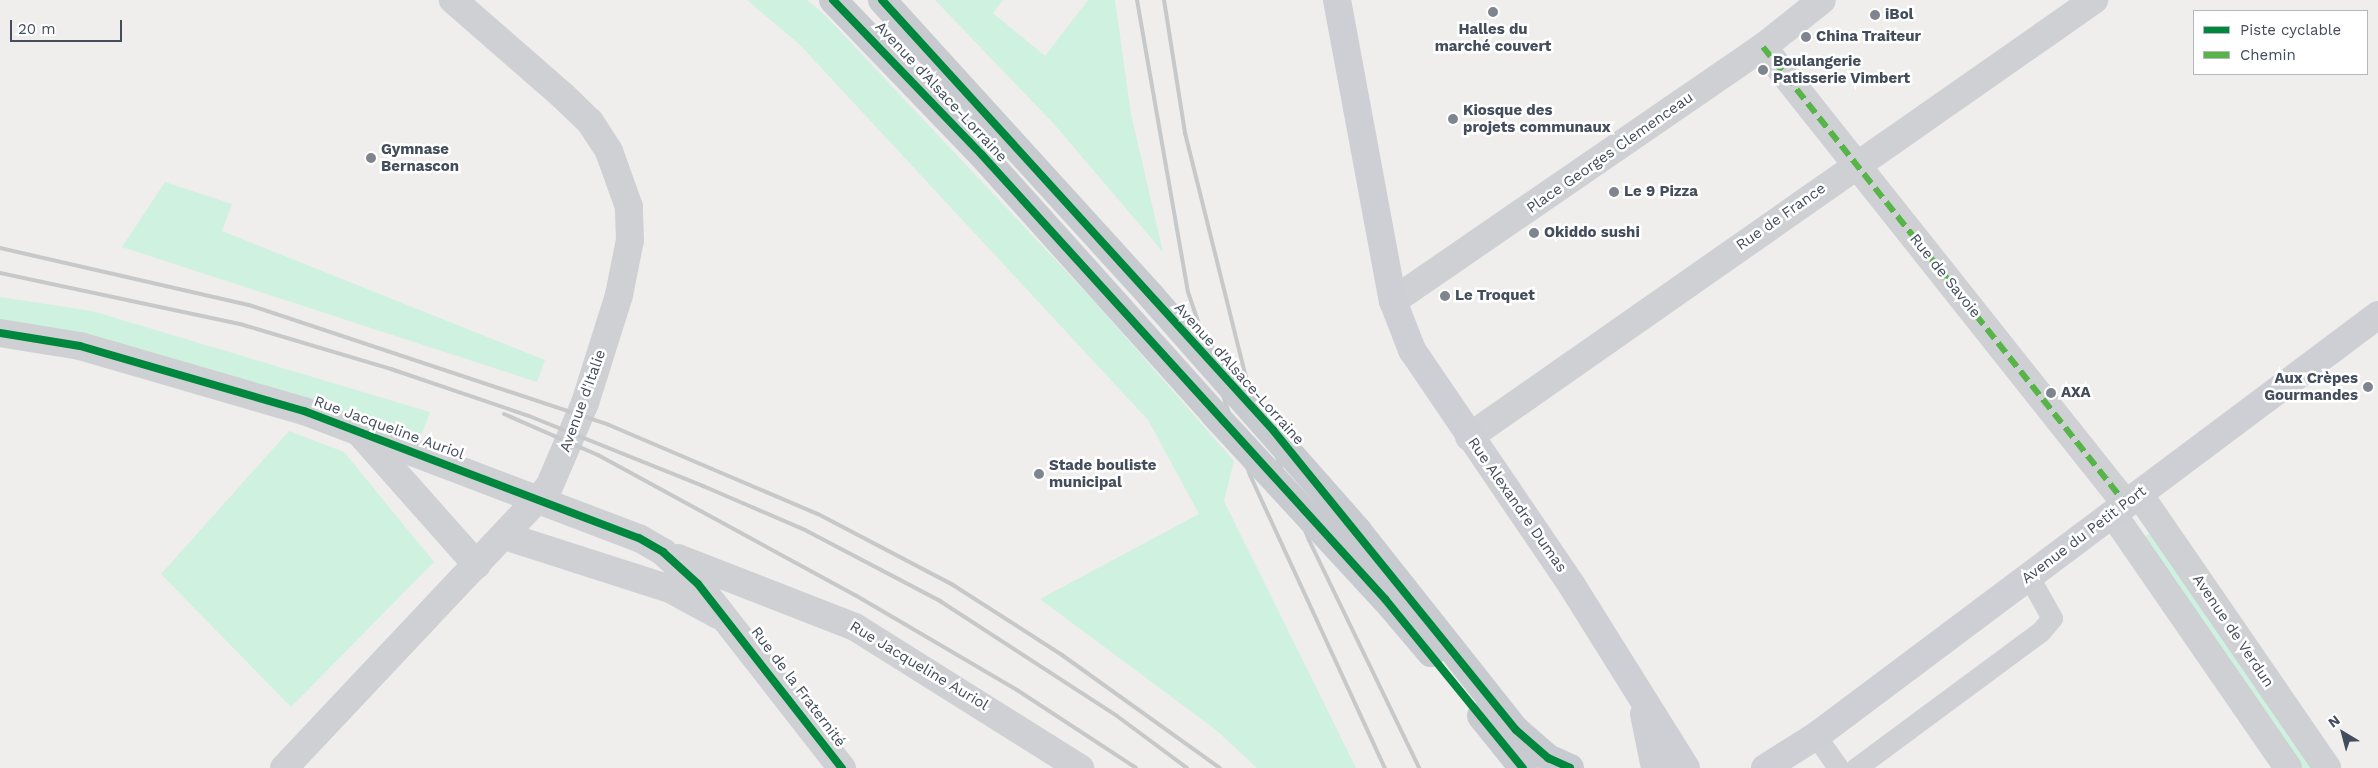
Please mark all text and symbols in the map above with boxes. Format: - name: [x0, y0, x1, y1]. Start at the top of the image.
- marker: Halles du marché couvert: [1487, 6, 1499, 18]
- place label: iBol: [1885, 6, 1914, 24]
- marker: iBol: [1869, 9, 1881, 21]
- scale bar: [12, 10, 125, 42]
- legend: [2193, 10, 2368, 75]
- street label: Avenue d'Alsace-Lorraine: [871, 18, 1011, 166]
- text: 20 m: [18, 20, 56, 38]
- place label: Halles du marché couvert: [1435, 20, 1551, 55]
- text: Piste cyclable: [2240, 21, 2341, 39]
- place label: China Traiteur: [1816, 28, 1921, 46]
- marker: China Traiteur: [1800, 31, 1812, 43]
- text: Chemin: [2240, 46, 2296, 64]
- place label: Boulangerie Patisserie Vimbert: [1773, 52, 1910, 87]
- marker: Boulangerie Patisserie Vimbert: [1757, 64, 1769, 76]
- street label: Place Georges Clemenceau: [1523, 89, 1697, 217]
- place label: Kiosque des projets communaux: [1463, 101, 1611, 136]
- marker: Kiosque des projets communaux: [1447, 113, 1459, 125]
- place label: Gymnase Bernascon: [381, 140, 459, 175]
- marker: Gymnase Bernascon: [365, 152, 377, 164]
- street label: Rue de France: [1733, 179, 1829, 255]
- place label: Le 9 Pizza: [1624, 183, 1698, 201]
- marker: Le 9 Pizza: [1608, 186, 1620, 198]
- place label: Okiddo sushi: [1544, 224, 1640, 242]
- marker: Okiddo sushi: [1528, 227, 1540, 239]
- street label: Rue de Savoie: [1906, 230, 1984, 322]
- place label: Le Troquet: [1455, 287, 1535, 305]
- marker: Le Troquet: [1439, 290, 1451, 302]
- street label: Avenue d'Alsace-Lorraine: [1170, 299, 1308, 449]
- street label: Avenue d'Italie: [556, 347, 610, 455]
- place label: Aux Crèpes Gourmandes: [2264, 369, 2358, 404]
- marker: Aux Crèpes Gourmandes: [2362, 381, 2374, 393]
- place label: AXA: [2061, 384, 2091, 402]
- marker: AXA: [2045, 387, 2057, 399]
- street label: Rue Jacqueline Auriol: [311, 392, 467, 464]
- street label: Rue Alexandre Dumas: [1463, 434, 1571, 576]
- place label: Stade bouliste municipal: [1049, 456, 1157, 491]
- marker: Stade bouliste municipal: [1033, 468, 1045, 480]
- street label: Avenue du Petit Port: [2018, 482, 2150, 588]
- street label: Avenue de Verdun: [2188, 571, 2278, 691]
- street label: Rue Jacqueline Auriol: [846, 617, 992, 715]
- street label: Rue de la Fraternité: [747, 623, 849, 751]
- north arrow: [2318, 708, 2368, 758]
- text: N: [2325, 712, 2343, 731]

